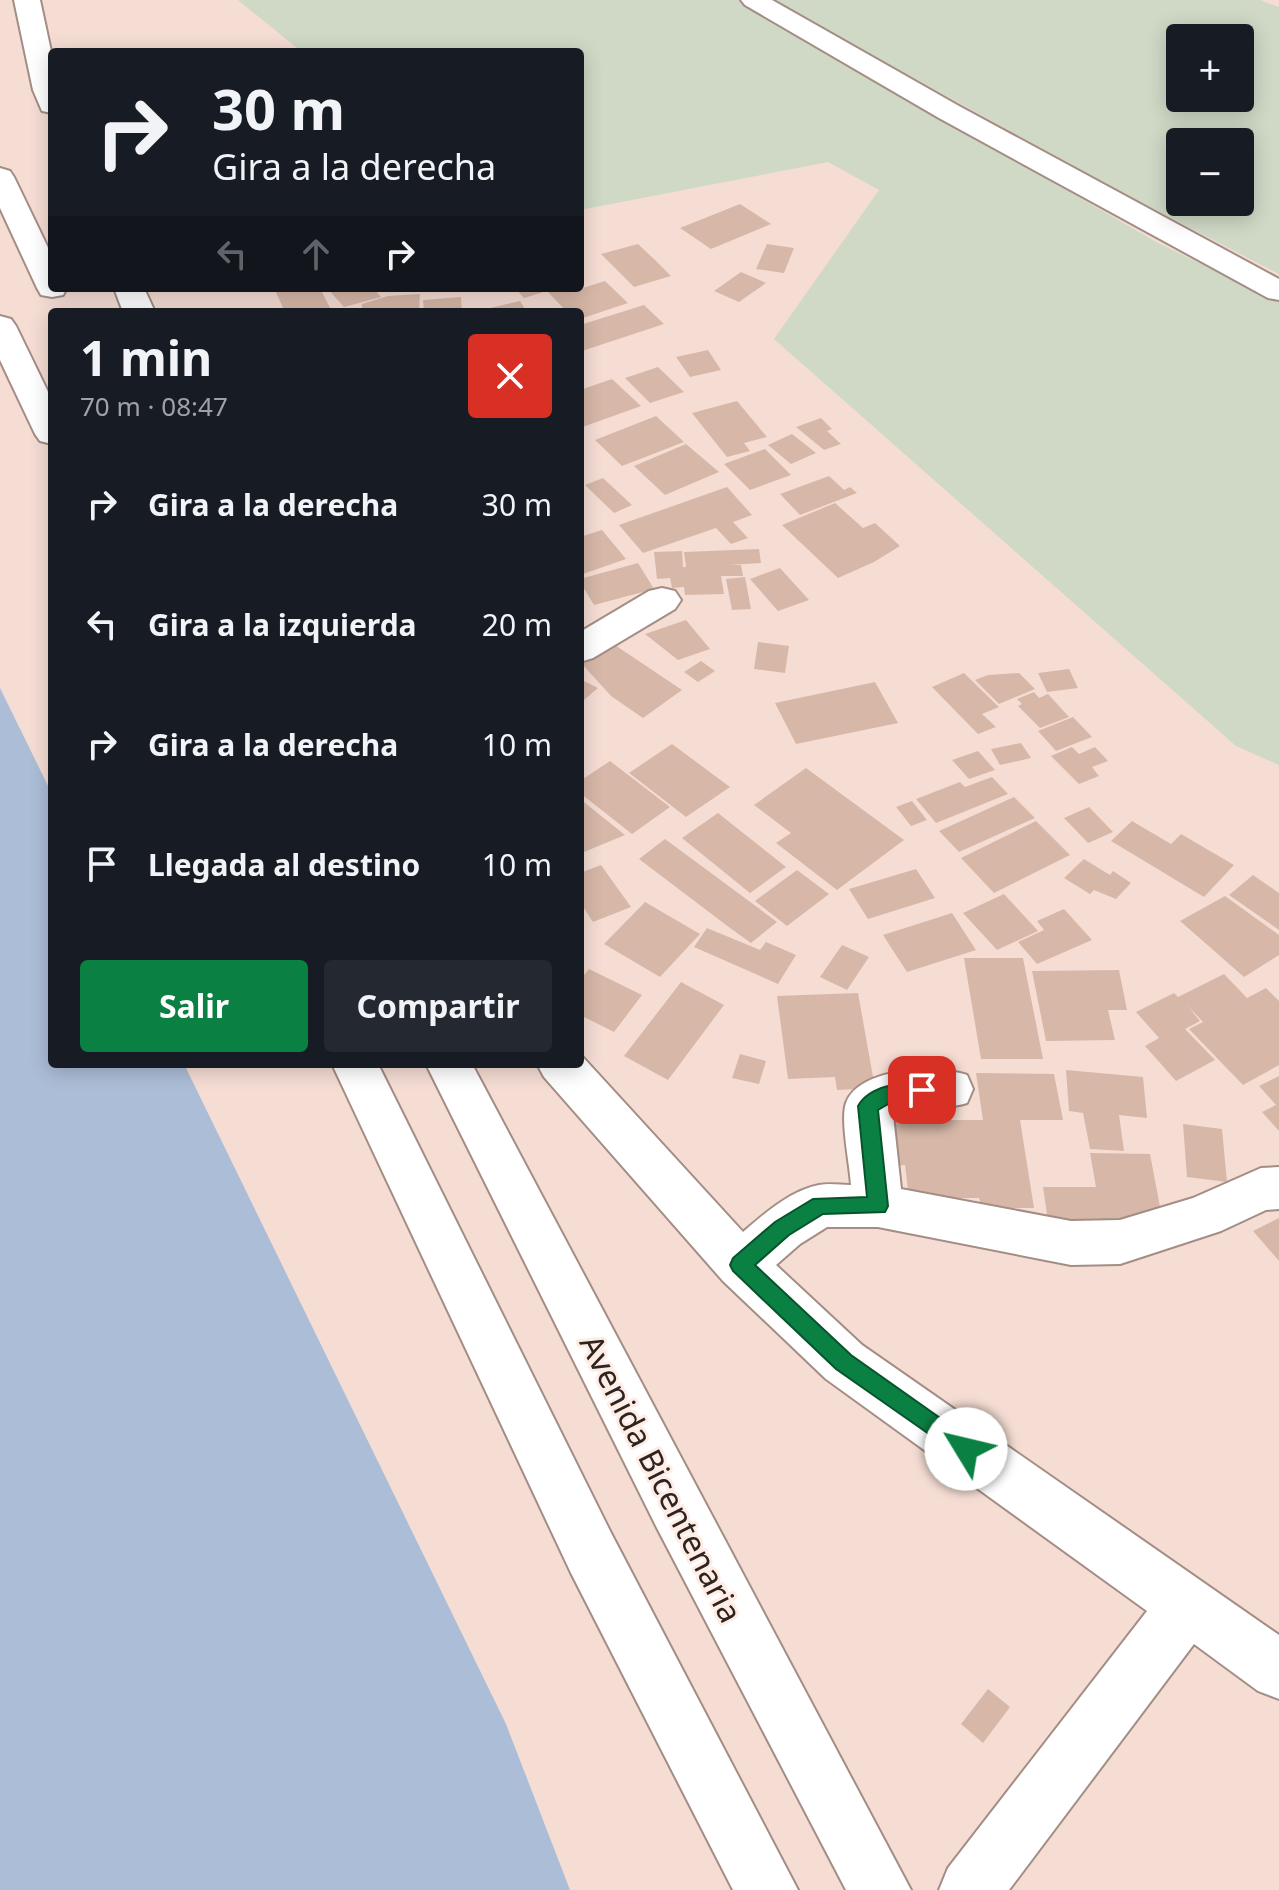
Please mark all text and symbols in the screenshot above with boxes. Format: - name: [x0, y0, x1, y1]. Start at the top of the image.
- map controls: [1166, 24, 1254, 216]
- button: +: [1166, 24, 1254, 112]
- text: 30 m: [212, 70, 345, 146]
- icon: right: [80, 80, 184, 184]
- button: −: [1166, 128, 1254, 216]
- text: Gira a la derecha: [212, 142, 496, 191]
- icon: left: [210, 232, 254, 276]
- icon: ahead: [294, 232, 338, 276]
- icon: right: [378, 232, 422, 276]
- text: 1 min: [80, 325, 212, 390]
- button: close: [468, 334, 552, 418]
- text: 70 m · 08:47: [80, 388, 228, 424]
- icon: right: [80, 482, 124, 526]
- text: Gira a la derecha: [148, 484, 398, 525]
- text: 30 m: [482, 484, 552, 525]
- icon: left: [80, 602, 124, 646]
- text: Gira a la izquierda: [148, 604, 417, 645]
- text: 20 m: [482, 604, 552, 645]
- icon: right: [80, 722, 124, 766]
- text: Gira a la derecha: [148, 724, 398, 765]
- text: 10 m: [482, 724, 552, 765]
- icon: arrive: [80, 842, 124, 886]
- text: Llegada al destino: [148, 844, 420, 885]
- text: 10 m: [482, 844, 552, 885]
- button: Salir: [80, 960, 308, 1052]
- button: Compartir: [324, 960, 552, 1052]
- pin: [888, 1056, 956, 1124]
- icon: arrive: [900, 1068, 944, 1112]
- street label: Avenida Bicentenaria: [571, 1327, 753, 1629]
- position arrow: [924, 1407, 1008, 1491]

